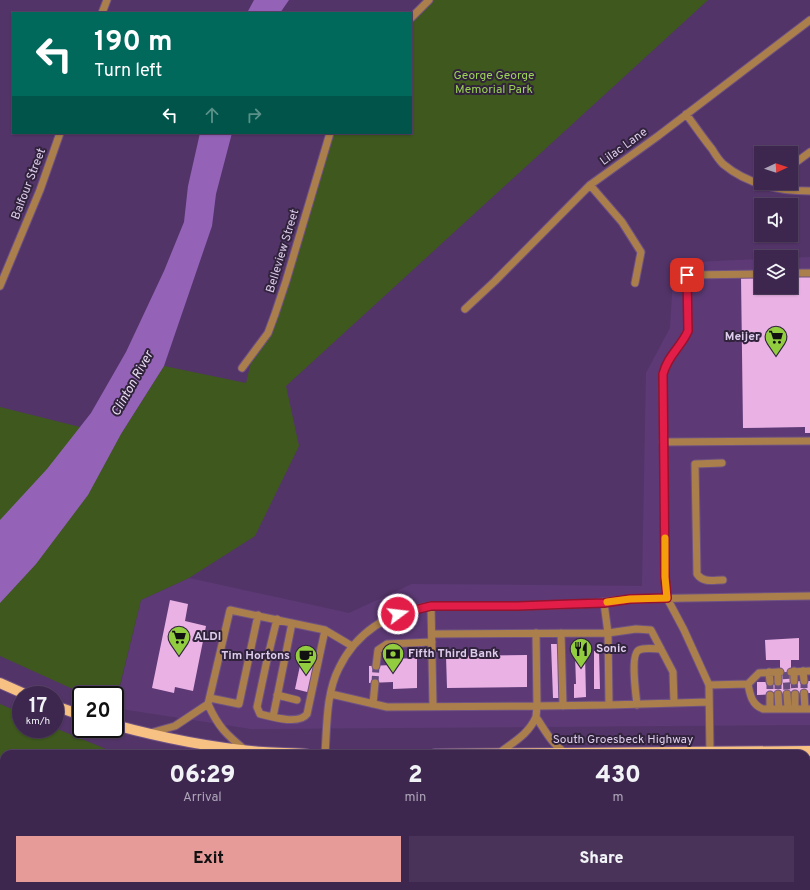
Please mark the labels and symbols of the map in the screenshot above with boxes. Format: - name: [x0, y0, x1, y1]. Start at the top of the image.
- park label: George George Memorial Park: [454, 68, 535, 98]
- street label: Lilac Lane: [597, 124, 651, 170]
- street label: Balfour Street: [8, 146, 50, 222]
- north arrow: [754, 146, 798, 190]
- street label: Belleview Street: [263, 207, 303, 295]
- pin: [670, 258, 704, 292]
- supermarket icon: Meijer: [763, 324, 789, 357]
- place label: Meijer: [725, 329, 760, 345]
- water label: Clinton River: [108, 348, 158, 419]
- position arrow: [377, 593, 419, 635]
- supermarket icon: ALDI: [166, 624, 192, 657]
- place label: ALDI: [194, 629, 221, 645]
- restaurant icon: Sonic: [568, 636, 594, 669]
- bank icon: Fifth Third Bank: [380, 641, 406, 674]
- place label: Sonic: [596, 641, 627, 657]
- cafe icon: Tim Hortons: [293, 643, 319, 676]
- place label: Fifth Third Bank: [408, 646, 499, 662]
- place label: Tim Hortons: [221, 648, 290, 664]
- speed limit sign: 20: [72, 686, 124, 738]
- street label: South Groesbeck Highway: [553, 732, 693, 748]

